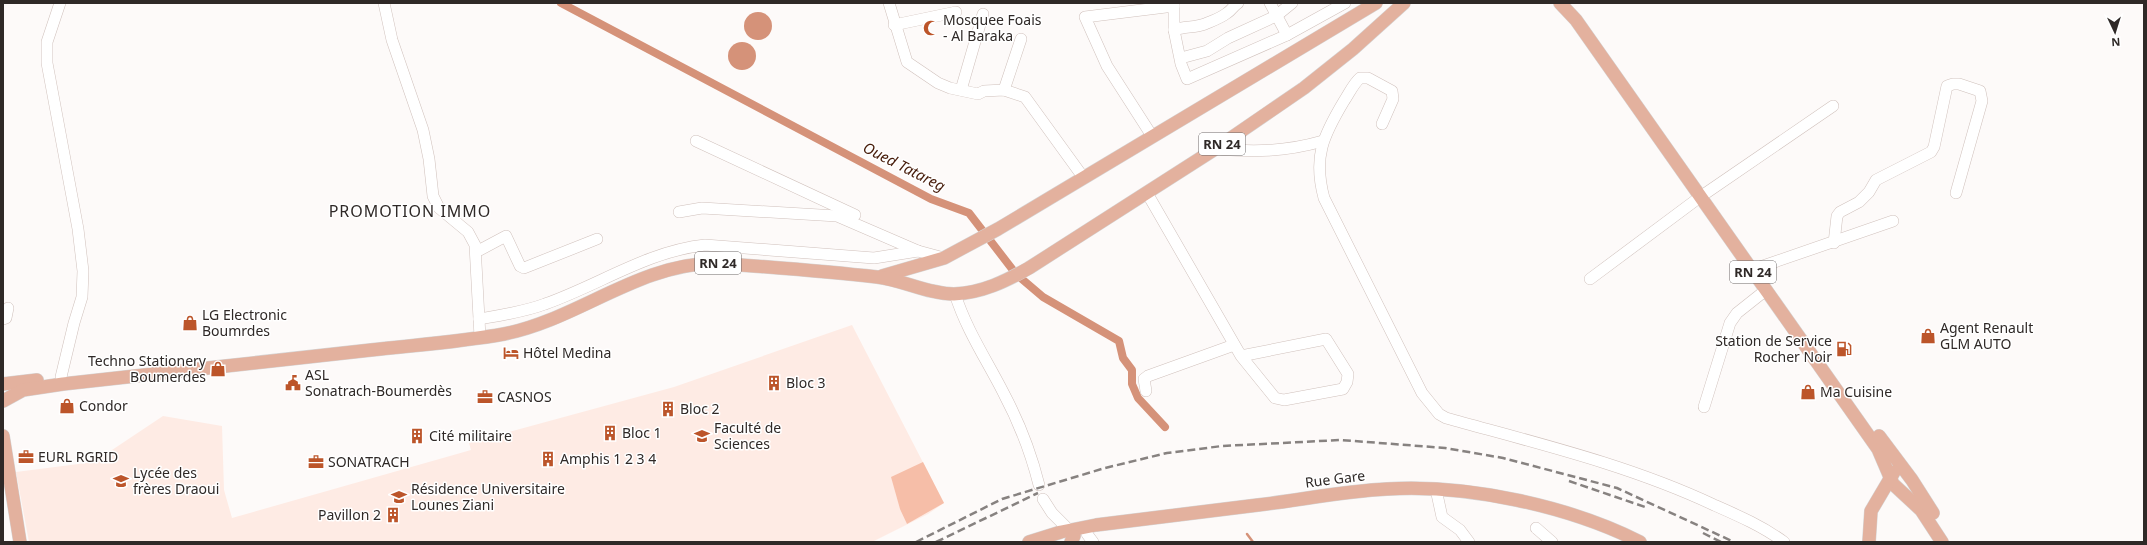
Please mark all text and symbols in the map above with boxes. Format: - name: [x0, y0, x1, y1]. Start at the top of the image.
- place label: Mosquee Foais - Al Baraka: [943, 10, 1042, 45]
- north arrow: [2095, 12, 2135, 52]
- mosque icon: Mosquee Foais - Al Baraka: [922, 19, 940, 37]
- text: N: [2111, 35, 2121, 50]
- road number: RN 24: [1199, 133, 1245, 155]
- water label: Oued Tatareg: [860, 137, 949, 196]
- district label: PROMOTION IMMO: [329, 200, 491, 222]
- road number: RN 24: [695, 252, 741, 274]
- road number: RN 24: [1730, 261, 1776, 283]
- place label: LG Electronic Boumrdes: [202, 305, 287, 340]
- shop icon: LG Electronic Boumrdes: [181, 314, 199, 332]
- place label: Agent Renault GLM AUTO: [1940, 318, 2033, 353]
- shop icon: Agent Renault GLM AUTO: [1919, 327, 1937, 345]
- place label: Station de Service Rocher Noir: [1715, 331, 1832, 366]
- fuel station icon: Station de Service Rocher Noir: [1835, 340, 1853, 358]
- place label: Hôtel Medina: [523, 343, 611, 362]
- hotel icon: Hôtel Medina: [502, 344, 520, 362]
- place label: Techno Stationery Boumerdes: [88, 351, 207, 386]
- shop icon: Techno Stationery Boumerdes: [209, 360, 227, 378]
- place label: ASL Sonatrach-Boumerdès: [305, 365, 452, 400]
- place label: Bloc 3: [786, 373, 826, 392]
- public building icon: ASL Sonatrach-Boumerdès: [284, 374, 302, 392]
- building icon: Bloc 3: [765, 374, 783, 392]
- place label: Ma Cuisine: [1820, 382, 1892, 401]
- shop icon: Ma Cuisine: [1799, 383, 1817, 401]
- place label: CASNOS: [497, 387, 552, 406]
- office icon: CASNOS: [476, 388, 494, 406]
- place label: Condor: [79, 396, 128, 415]
- shop icon: Condor: [58, 397, 76, 415]
- place label: Bloc 2: [680, 399, 720, 418]
- building icon: Bloc 2: [659, 400, 677, 418]
- place label: Faculté de Sciences: [714, 418, 781, 453]
- place label: Bloc 1: [622, 423, 662, 442]
- building icon: Bloc 1: [601, 424, 619, 442]
- place label: Cité militaire: [429, 426, 512, 445]
- building icon: Cité militaire: [408, 427, 426, 445]
- school or university icon: Faculté de Sciences: [693, 427, 711, 445]
- place label: EURL RGRID: [38, 447, 118, 466]
- office icon: EURL RGRID: [17, 448, 35, 466]
- place label: Amphis 1 2 3 4: [560, 449, 656, 468]
- building icon: Amphis 1 2 3 4: [539, 450, 557, 468]
- place label: SONATRACH: [328, 452, 410, 471]
- office icon: SONATRACH: [307, 453, 325, 471]
- place label: Lycée des frères Draoui: [133, 463, 219, 498]
- street label: Rue Gare: [1304, 465, 1366, 492]
- school or university icon: Lycée des frères Draoui: [112, 472, 130, 490]
- place label: Résidence Universitaire Lounes Ziani: [411, 479, 565, 514]
- school or university icon: Résidence Universitaire Lounes Ziani: [390, 488, 408, 506]
- place label: Pavillon 2: [318, 505, 381, 524]
- building icon: Pavillon 2: [384, 506, 402, 524]

